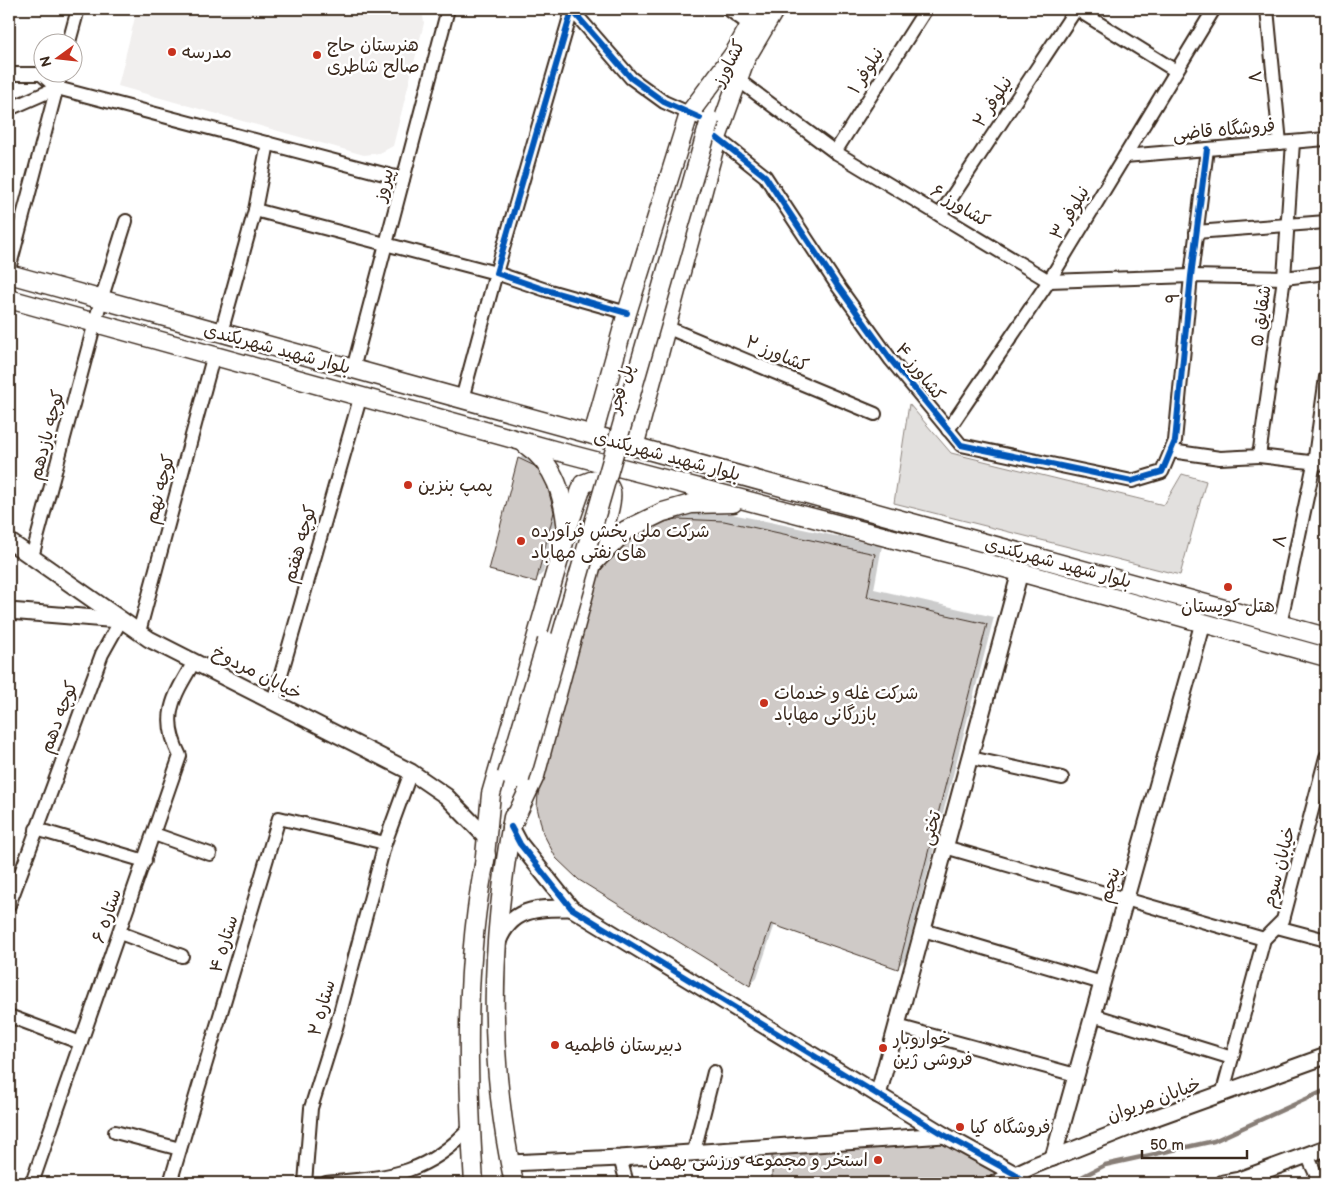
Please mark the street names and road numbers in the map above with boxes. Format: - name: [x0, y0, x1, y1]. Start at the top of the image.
- street label: کشاورز: [707, 36, 750, 92]
- street label: نیلوفر ۱: [844, 44, 889, 98]
- street label: ۸: [1245, 70, 1267, 84]
- street label: نیلوفر ۲: [969, 73, 1018, 132]
- street label: فروشگاه قاضی: [1172, 115, 1276, 145]
- street label: پیروز: [369, 166, 399, 206]
- street label: کشاورز ۶: [927, 180, 994, 232]
- street label: نیلوفر ۳: [1046, 182, 1095, 244]
- street label: شقایق ۵: [1246, 284, 1276, 348]
- street label: ۹: [1162, 291, 1184, 305]
- street label: بلوار شهید شهریکندی: [201, 319, 353, 379]
- street label: کشاورز ۲: [742, 331, 812, 377]
- street label: کشاورز ۴: [891, 339, 949, 405]
- street label: پل فجر: [603, 362, 639, 418]
- street label: کوچه یازدهم: [25, 387, 72, 483]
- street label: بلوار شهید شهریکندی: [591, 426, 743, 486]
- street label: کوچه نهم: [141, 452, 182, 527]
- street label: کوچه هفتم: [279, 502, 324, 586]
- street label: بلوار شهید شهریکندی: [982, 533, 1134, 593]
- street label: ۸: [1268, 533, 1292, 549]
- street label: خیابان مردوخ: [208, 642, 305, 705]
- street label: کوچه دهم: [36, 678, 85, 757]
- street label: تختی: [916, 808, 946, 848]
- street label: خیابان سوم: [1258, 824, 1303, 911]
- street label: پنجم: [1095, 865, 1128, 906]
- street label: ستاره ۶: [88, 886, 126, 946]
- street label: ستاره ۴: [205, 913, 243, 975]
- street label: ستاره ۲: [304, 978, 340, 1038]
- street label: خیابان مریوان: [1104, 1073, 1204, 1127]

